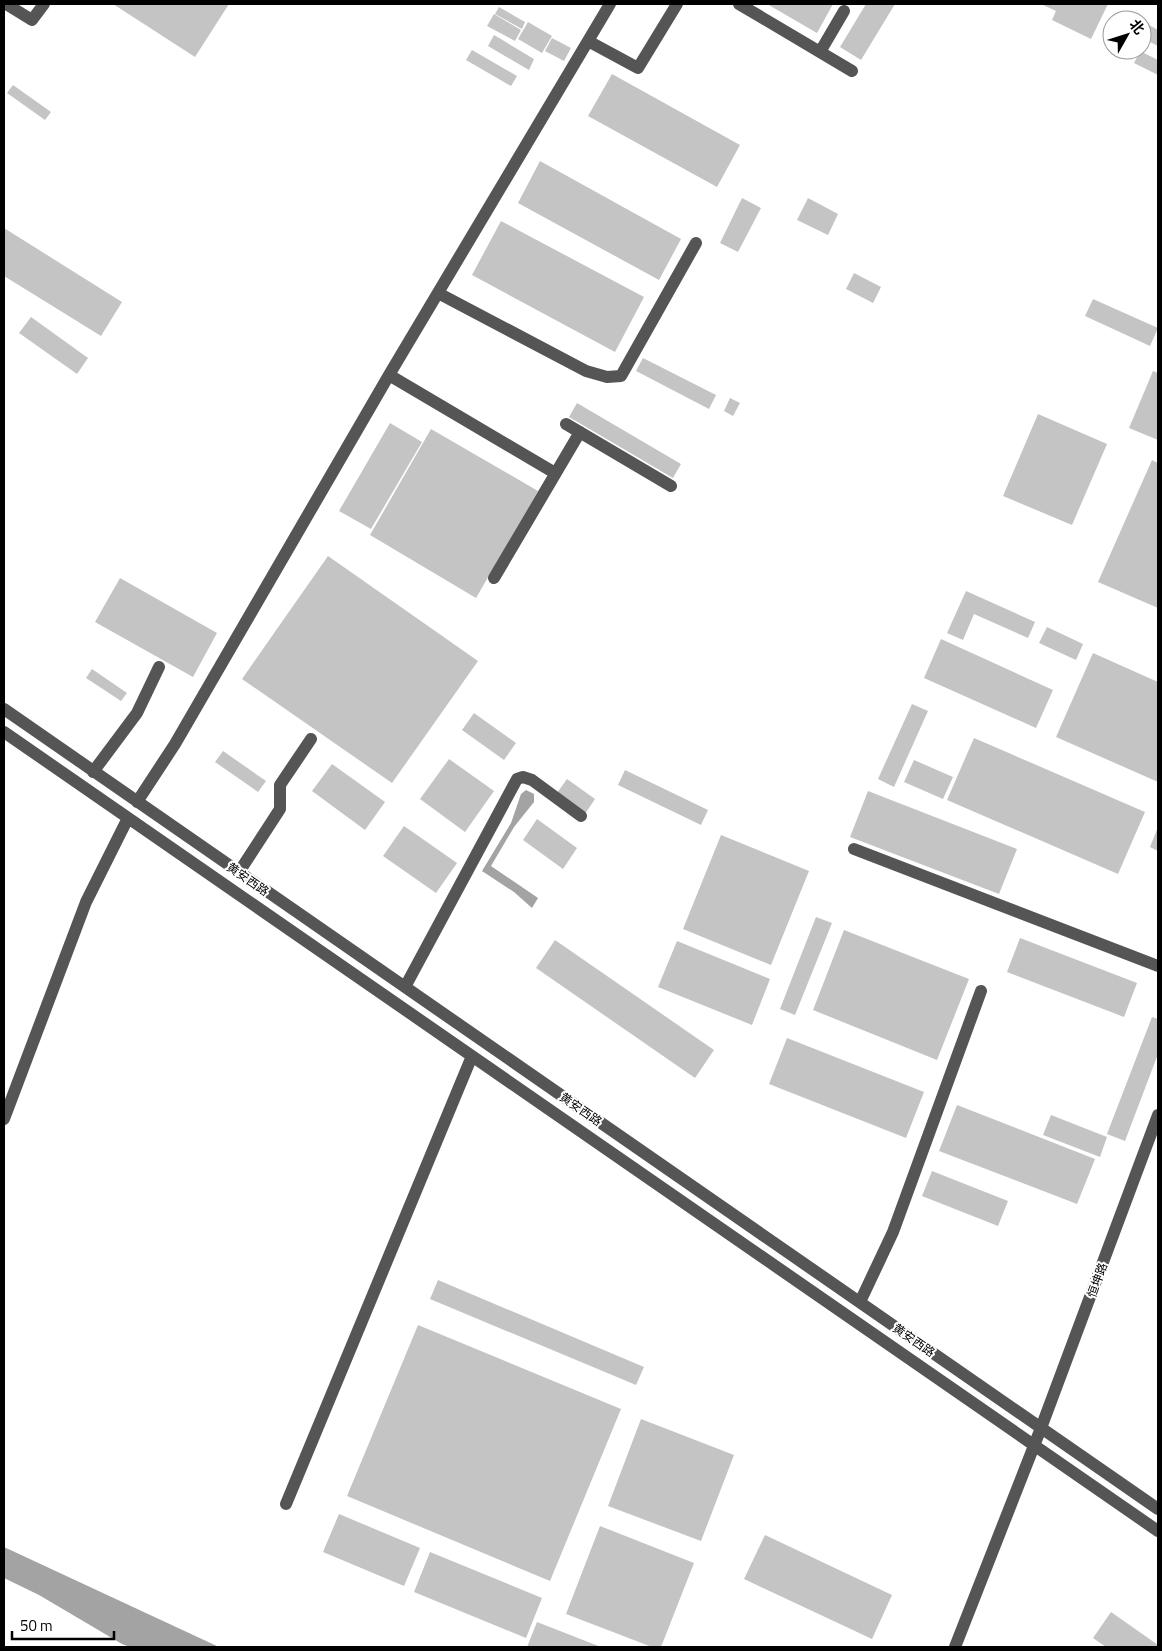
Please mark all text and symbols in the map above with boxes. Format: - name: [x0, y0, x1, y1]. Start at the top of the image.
- north arrow: [1102, 10, 1152, 60]
- text: 北: [1125, 14, 1150, 39]
- street label: 黄安西路: [223, 857, 273, 901]
- street label: 黄安西路: [556, 1087, 606, 1131]
- street label: 恒坤路: [1082, 1260, 1112, 1300]
- street label: 黄安西路: [889, 1318, 939, 1362]
- scale bar: [12, 1608, 115, 1640]
- text: 50 m: [20, 1614, 53, 1637]

